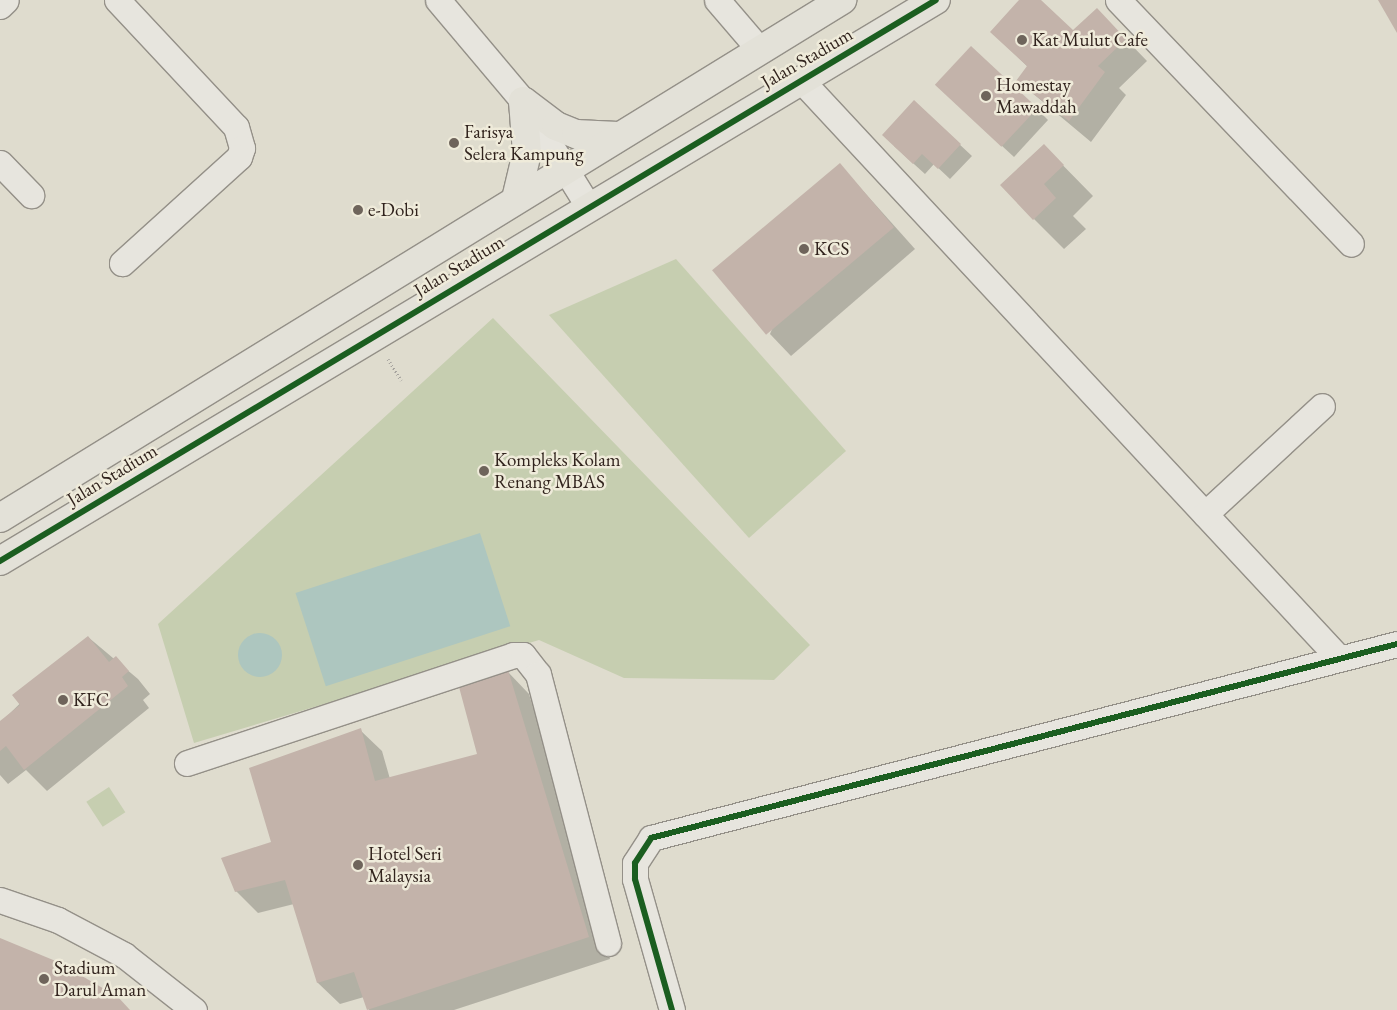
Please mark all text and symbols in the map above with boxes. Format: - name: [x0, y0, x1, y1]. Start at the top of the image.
- street label: Jalan Stadium: [757, 23, 857, 93]
- place label: Kat Mulut Cafe: [1032, 29, 1148, 51]
- marker: Kat Mulut Cafe: [1016, 34, 1028, 46]
- place label: Homestay Mawaddah: [996, 74, 1077, 118]
- marker: Homestay Mawaddah: [980, 90, 992, 102]
- place label: Farisya Selera Kampung: [464, 121, 583, 165]
- marker: Farisya Selera Kampung: [448, 137, 460, 149]
- place label: e-Dobi: [368, 199, 419, 221]
- marker: e-Dobi: [352, 204, 364, 216]
- street label: Jalan Stadium: [410, 230, 508, 302]
- place label: KCS: [814, 238, 849, 260]
- marker: KCS: [798, 243, 810, 255]
- street label: Jalan Stadium: [63, 439, 161, 511]
- place label: Kompleks Kolam Renang MBAS: [494, 449, 621, 493]
- marker: Kompleks Kolam Renang MBAS: [478, 465, 490, 477]
- place label: KFC: [73, 689, 109, 711]
- marker: KFC: [57, 694, 69, 706]
- place label: Hotel Seri Malaysia: [368, 843, 442, 887]
- marker: Hotel Seri Malaysia: [352, 859, 364, 871]
- place label: Stadium Darul Aman: [54, 957, 146, 1001]
- marker: Stadium Darul Aman: [38, 973, 50, 985]

